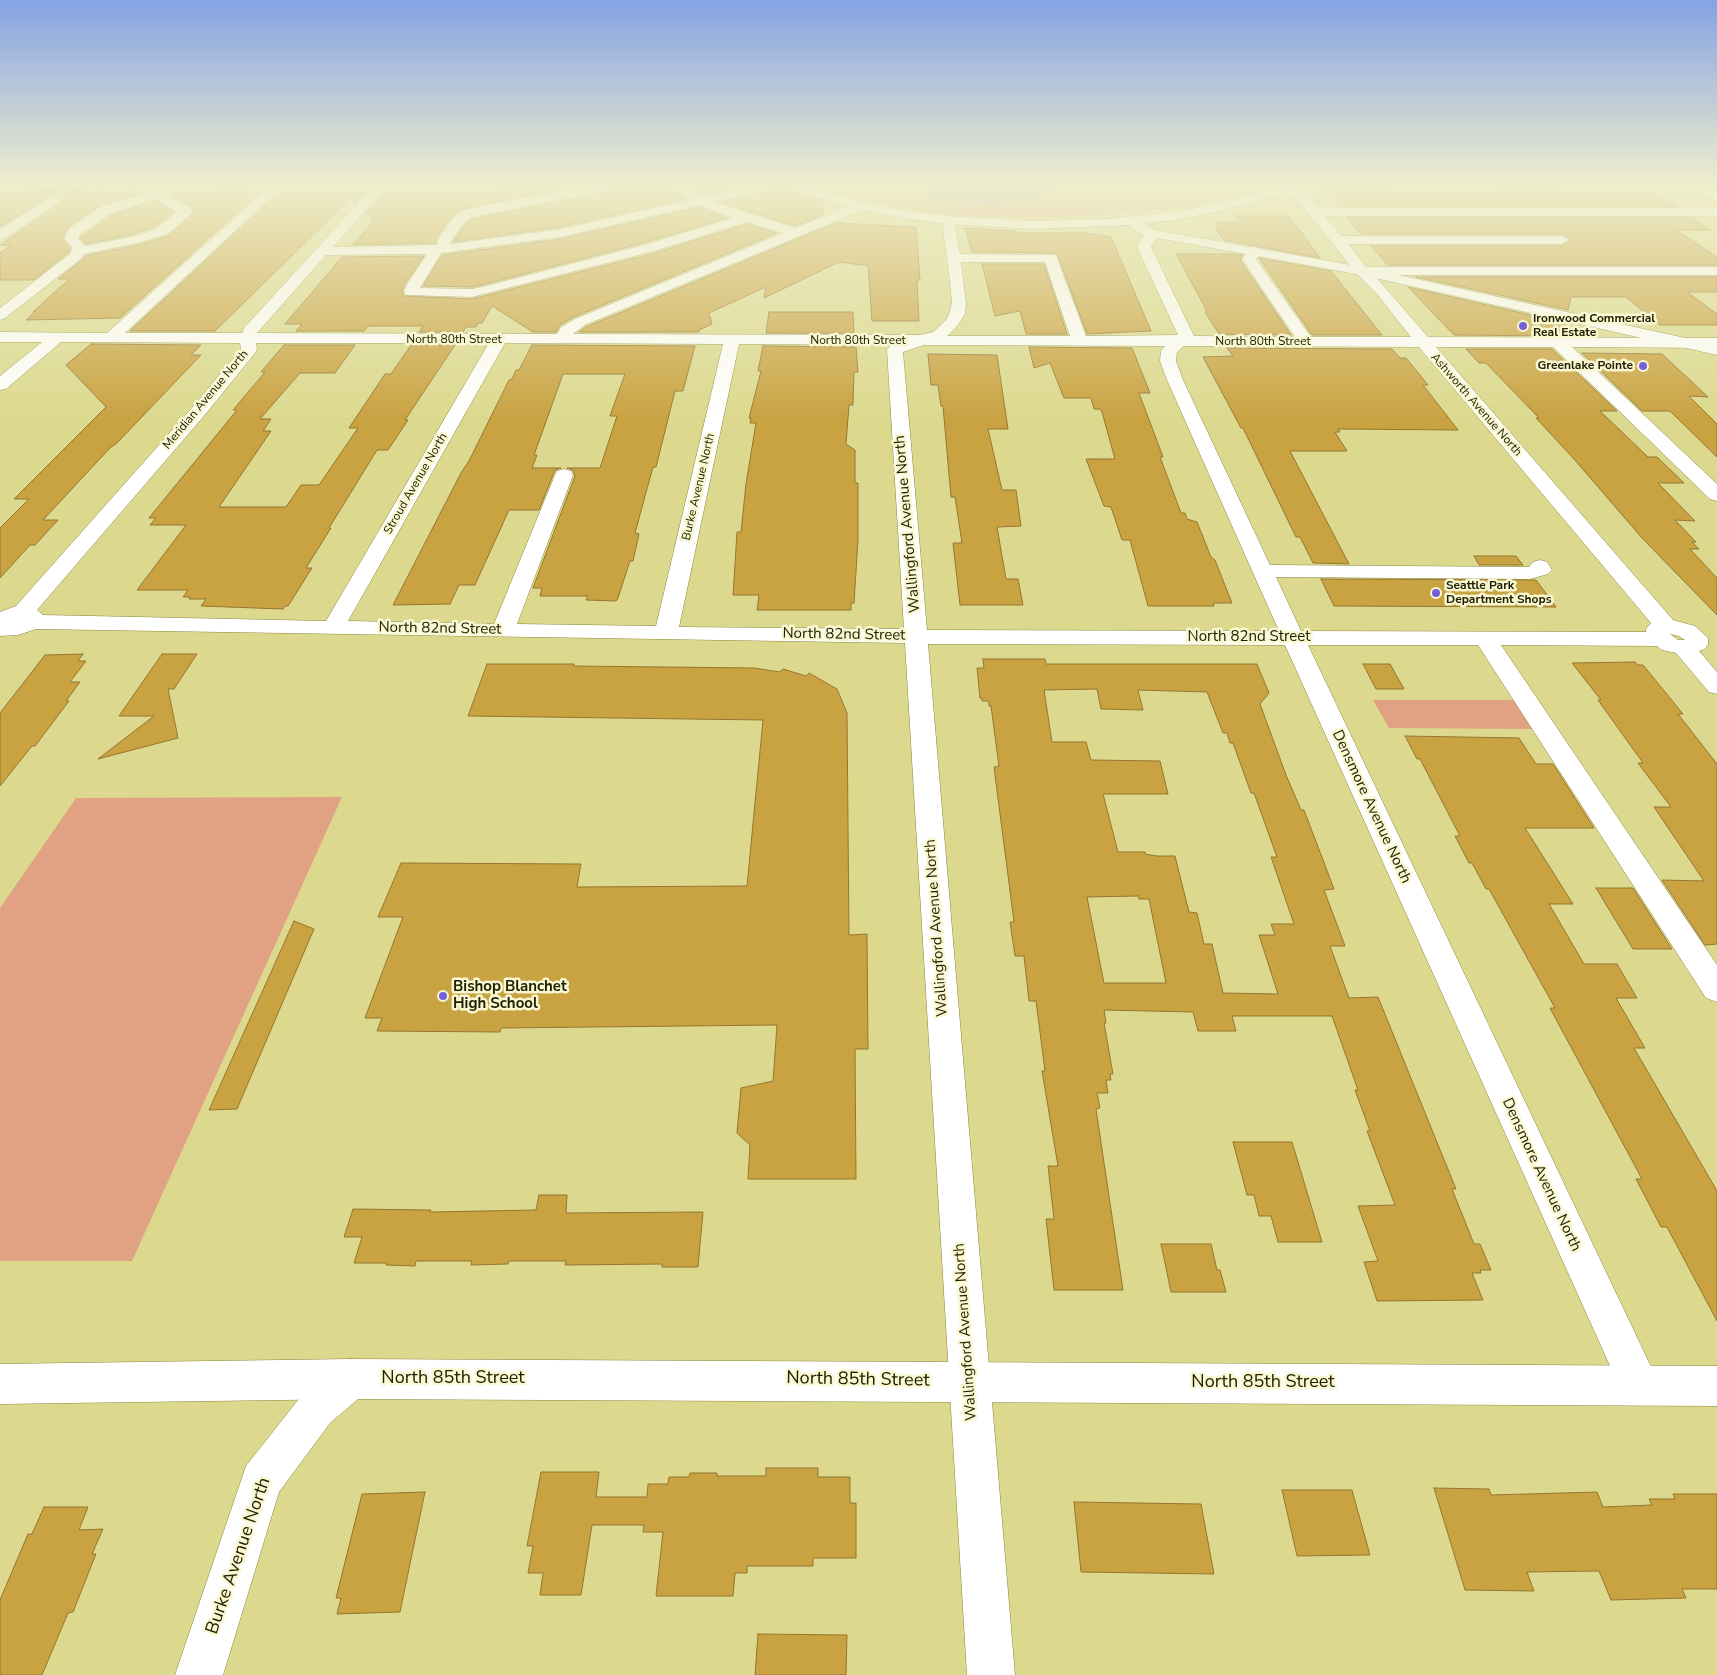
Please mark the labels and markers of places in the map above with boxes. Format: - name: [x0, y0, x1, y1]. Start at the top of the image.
- place label: Ironwood Commercial Real Estate: [1533, 312, 1655, 340]
- marker: Ironwood Commercial Real Estate: [1517, 320, 1529, 332]
- place label: Greenlake Pointe: [1538, 359, 1633, 373]
- marker: Greenlake Pointe: [1637, 360, 1649, 372]
- place label: Seattle Park Department Shops: [1446, 579, 1552, 607]
- marker: Seattle Park Department Shops: [1430, 587, 1442, 599]
- place label: Bishop Blanchet High School: [453, 978, 567, 1013]
- marker: Bishop Blanchet High School: [437, 990, 449, 1002]

